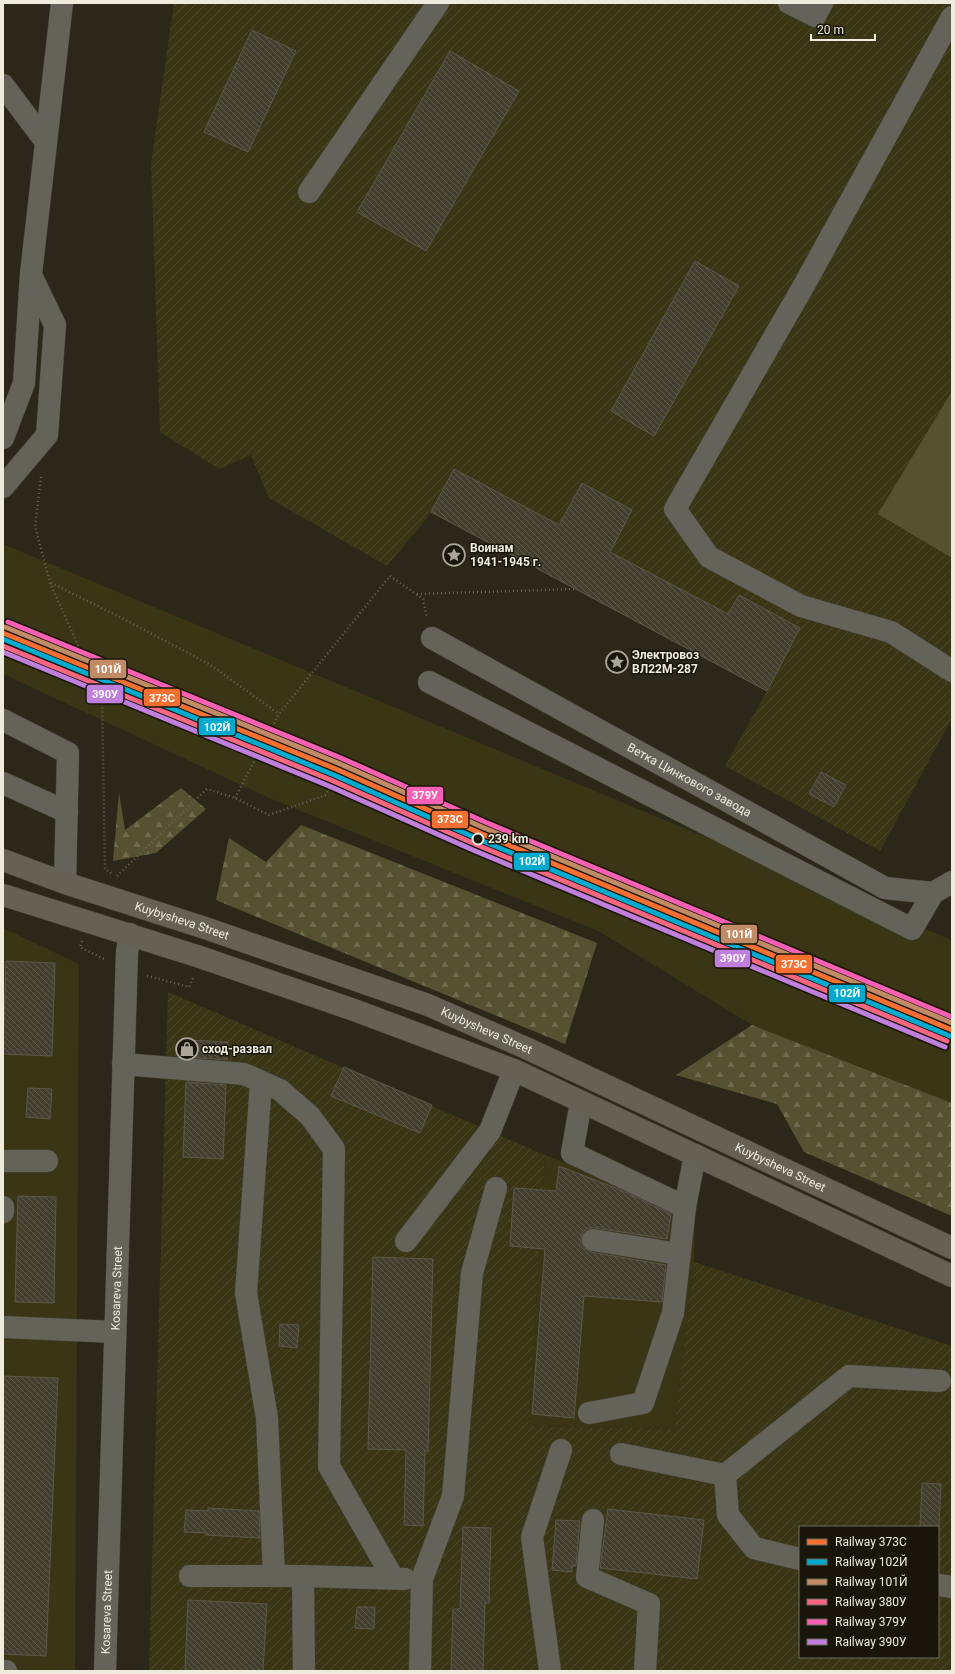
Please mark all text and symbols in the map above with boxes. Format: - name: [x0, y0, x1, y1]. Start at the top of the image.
- scale bar: [811, 16, 875, 42]
- text: 20 m: [817, 23, 844, 37]
- place label: Воинам 1941-1945 г.: [470, 541, 541, 569]
- place icon: Воинам 1941-1945 г.: [441, 542, 467, 568]
- place label: Электровоз ВЛ22М-287: [632, 648, 699, 676]
- place icon: Электровоз ВЛ22М-287: [604, 649, 630, 675]
- line badge: 101Й: [89, 659, 127, 679]
- text: 101Й: [95, 663, 121, 676]
- line badge: 390У: [86, 684, 124, 704]
- text: 390У: [92, 688, 118, 701]
- line badge: 373C: [143, 688, 181, 707]
- text: 373C: [149, 692, 175, 705]
- line badge: 102Й: [198, 717, 236, 736]
- text: 102Й: [204, 721, 230, 734]
- street label: Ветка Цинкового завода: [625, 740, 754, 820]
- line badge: 379У: [406, 786, 444, 805]
- text: 379У: [412, 789, 438, 802]
- line badge: 373C: [431, 810, 469, 829]
- text: 373C: [437, 813, 463, 826]
- marker: 239 km: [471, 832, 485, 846]
- place label: 239 km: [488, 832, 528, 846]
- line badge: 102Й: [513, 852, 550, 871]
- text: 102Й: [519, 855, 545, 868]
- street label: Kuybysheva Street: [133, 899, 231, 943]
- line badge: 101Й: [720, 924, 758, 944]
- text: 101Й: [726, 928, 752, 941]
- line badge: 390У: [714, 949, 751, 968]
- text: 390У: [720, 952, 746, 965]
- line badge: 373C: [775, 954, 813, 974]
- text: 373C: [781, 958, 807, 971]
- line badge: 102Й: [828, 984, 866, 1003]
- text: 102Й: [834, 987, 860, 1000]
- street label: Kuybysheva Street: [439, 1005, 534, 1057]
- shop icon: сход-развал: [174, 1036, 200, 1062]
- place label: сход-развал: [202, 1042, 272, 1056]
- street label: Kuybysheva Street: [733, 1140, 828, 1195]
- street label: Kosareva Street: [108, 1246, 125, 1330]
- legend: [799, 1526, 939, 1658]
- text: Railway 373C: [835, 1535, 907, 1549]
- text: Railway 102Й: [835, 1554, 908, 1569]
- street label: Kosareva Street: [99, 1570, 115, 1654]
- text: Railway 101Й: [835, 1574, 908, 1589]
- text: Railway 380У: [835, 1595, 907, 1609]
- text: Railway 379У: [835, 1615, 907, 1629]
- text: Railway 390У: [835, 1635, 907, 1649]

